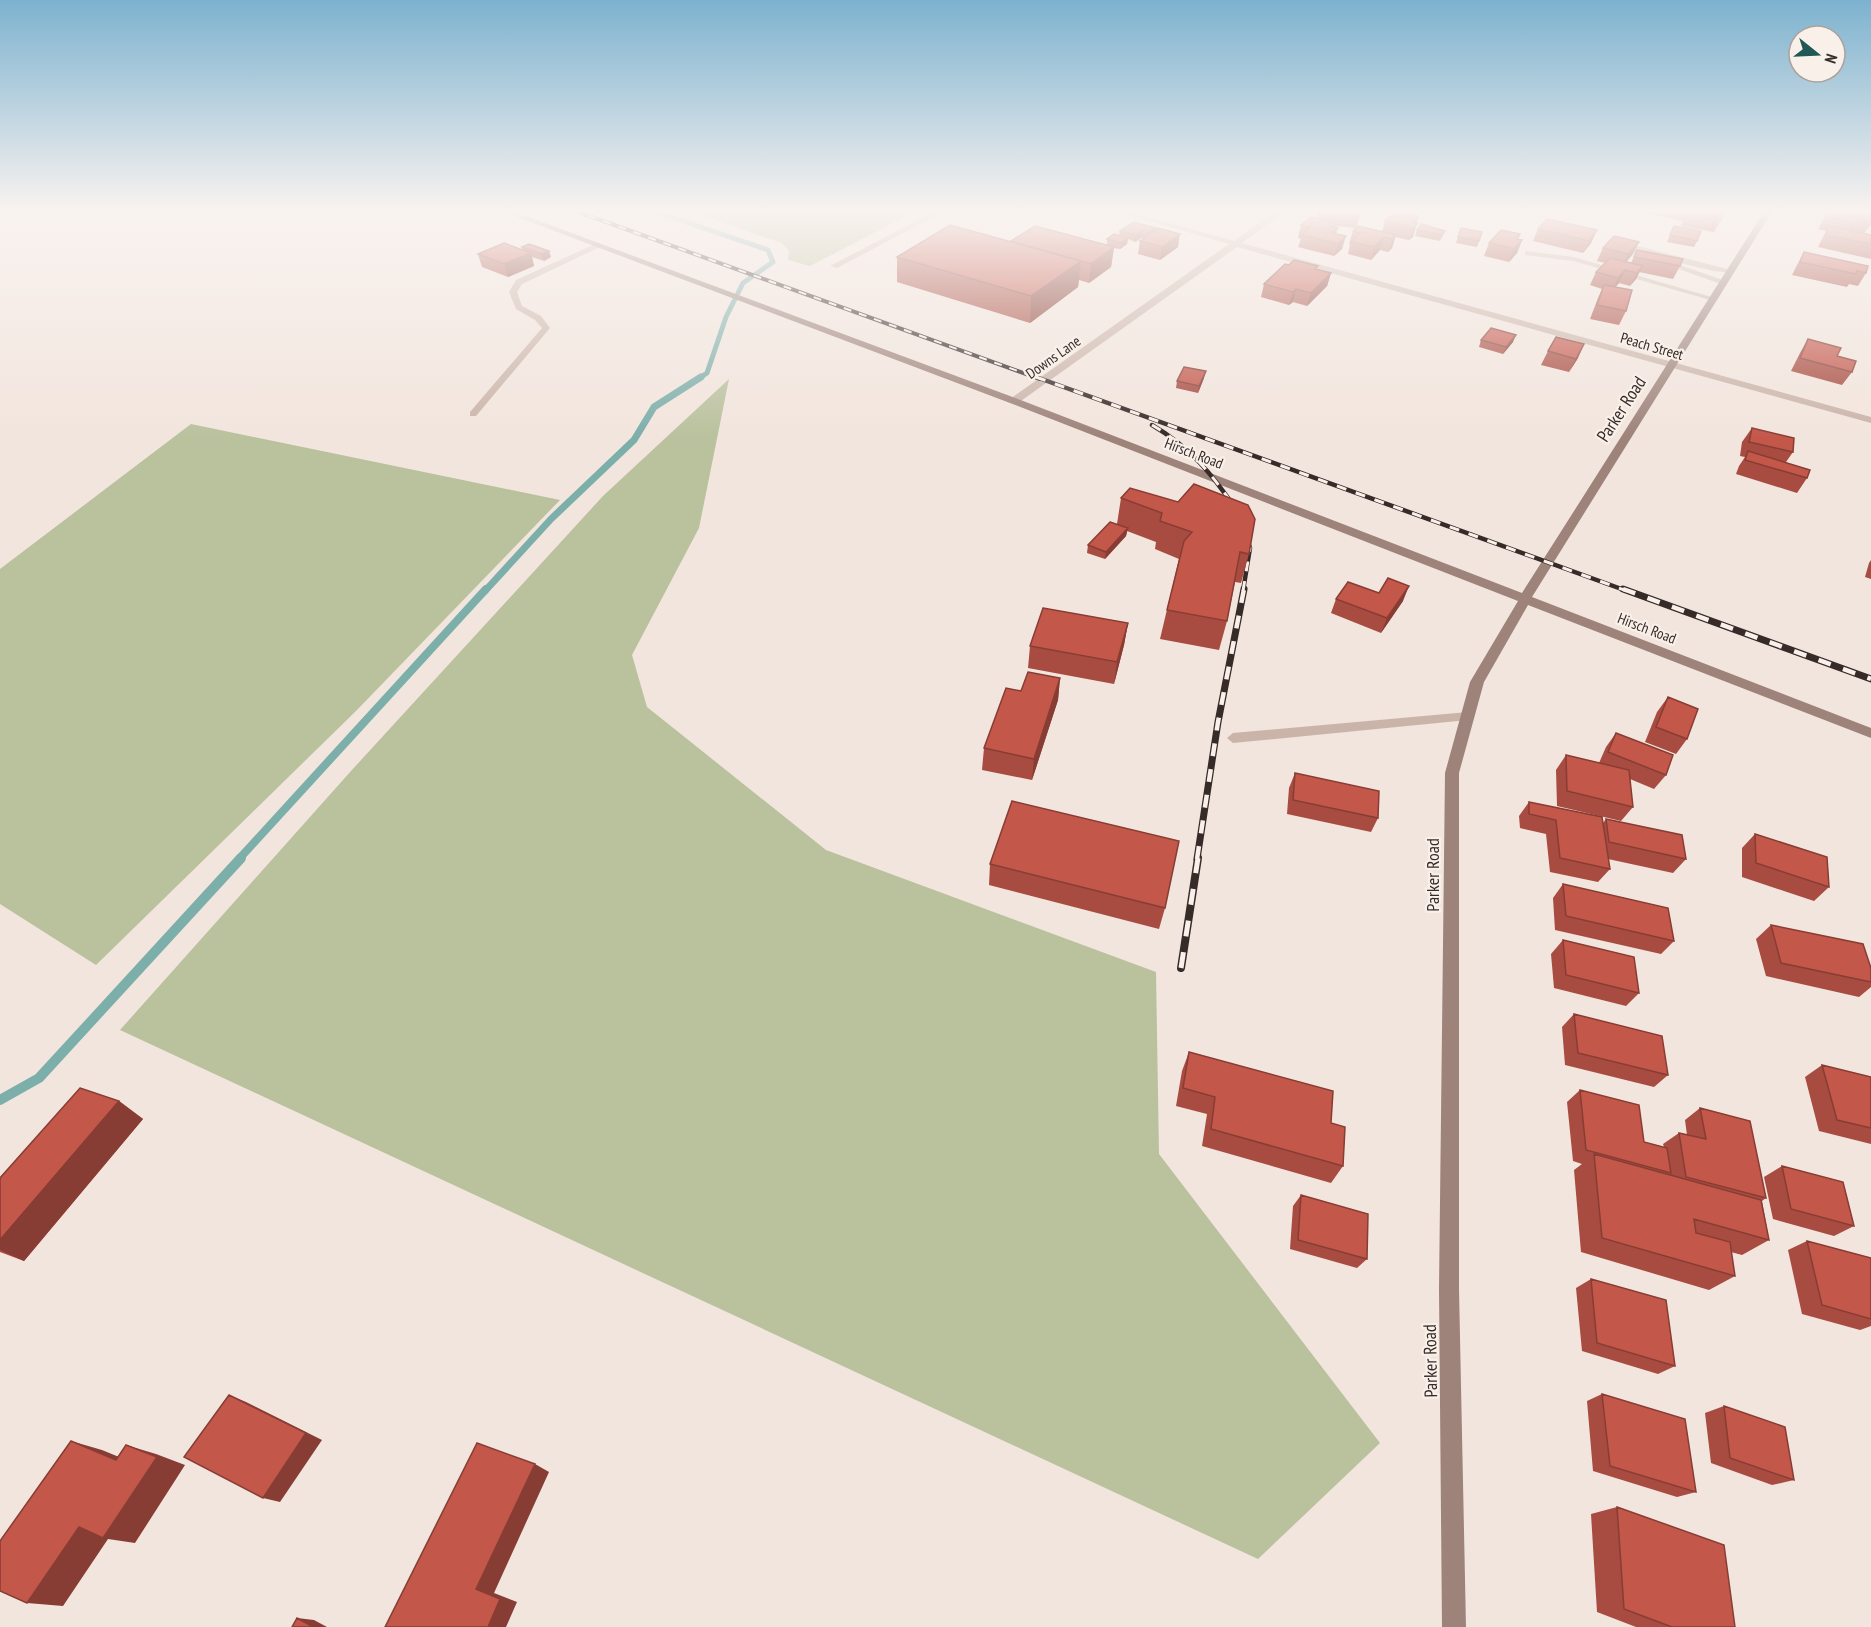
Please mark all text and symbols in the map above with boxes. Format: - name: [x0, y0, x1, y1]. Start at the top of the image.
- north arrow: [1787, 24, 1847, 84]
- text: N: [1820, 51, 1842, 66]
- street label: Peach Street: [1618, 328, 1686, 364]
- street label: Downs Lane: [1022, 331, 1084, 383]
- street label: Parker Road: [1591, 372, 1651, 446]
- street label: Hirsch Road: [1162, 433, 1226, 473]
- street label: Hirsch Road: [1615, 608, 1679, 648]
- street label: Parker Road: [1421, 838, 1444, 912]
- street label: Parker Road: [1418, 1324, 1442, 1398]

